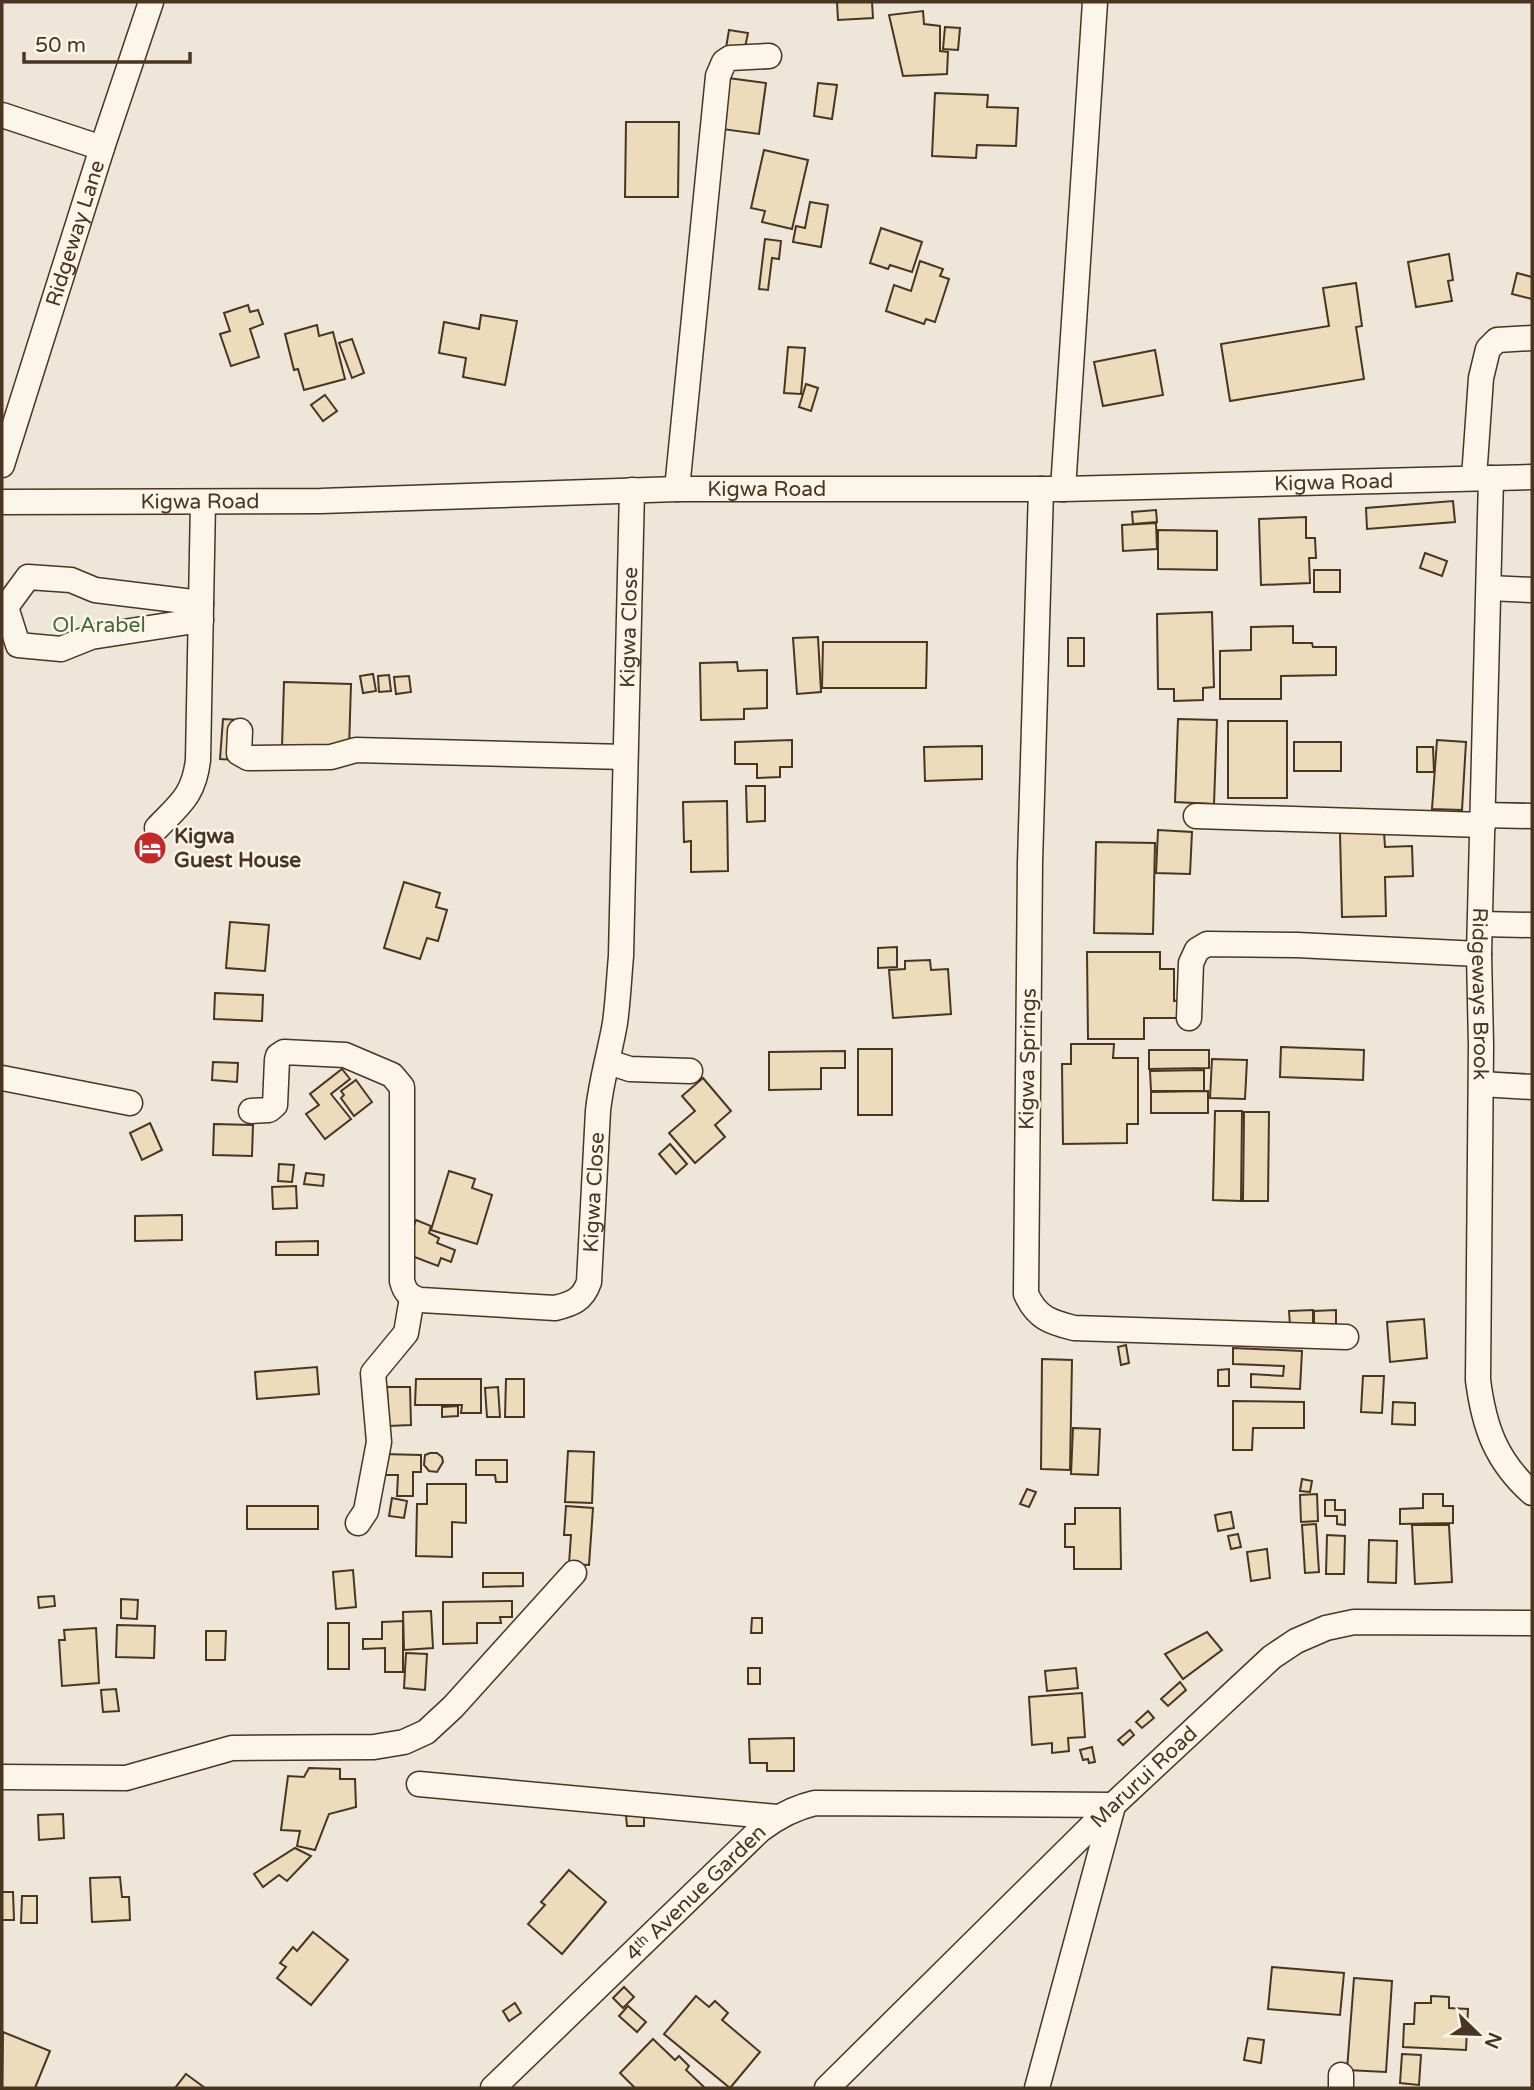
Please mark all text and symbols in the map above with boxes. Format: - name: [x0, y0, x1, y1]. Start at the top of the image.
- scale bar: [24, 21, 191, 65]
- text: 50 m: [35, 33, 86, 58]
- street label: Ridgeway Lane: [40, 157, 110, 309]
- street label: Kigwa Road: [1274, 468, 1394, 496]
- street label: Kigwa Road: [707, 477, 826, 502]
- street label: Kigwa Road: [140, 489, 260, 514]
- street label: Kigwa Close: [615, 567, 643, 688]
- park label: Ol Arabel: [52, 613, 146, 638]
- place label: Kigwa Guest House: [174, 824, 301, 873]
- hotel icon: Kigwa Guest House: [131, 829, 169, 867]
- street label: Ridgeways Brook: [1466, 907, 1494, 1080]
- street label: Kigwa Springs: [1014, 988, 1042, 1130]
- street label: Kigwa Close: [578, 1131, 609, 1253]
- street label: Marurui Road: [1085, 1721, 1202, 1833]
- street label: 4ᵗʰ Avenue Garden: [621, 1820, 771, 1966]
- north arrow: [1443, 1999, 1513, 2069]
- text: N: [1480, 2029, 1506, 2052]

